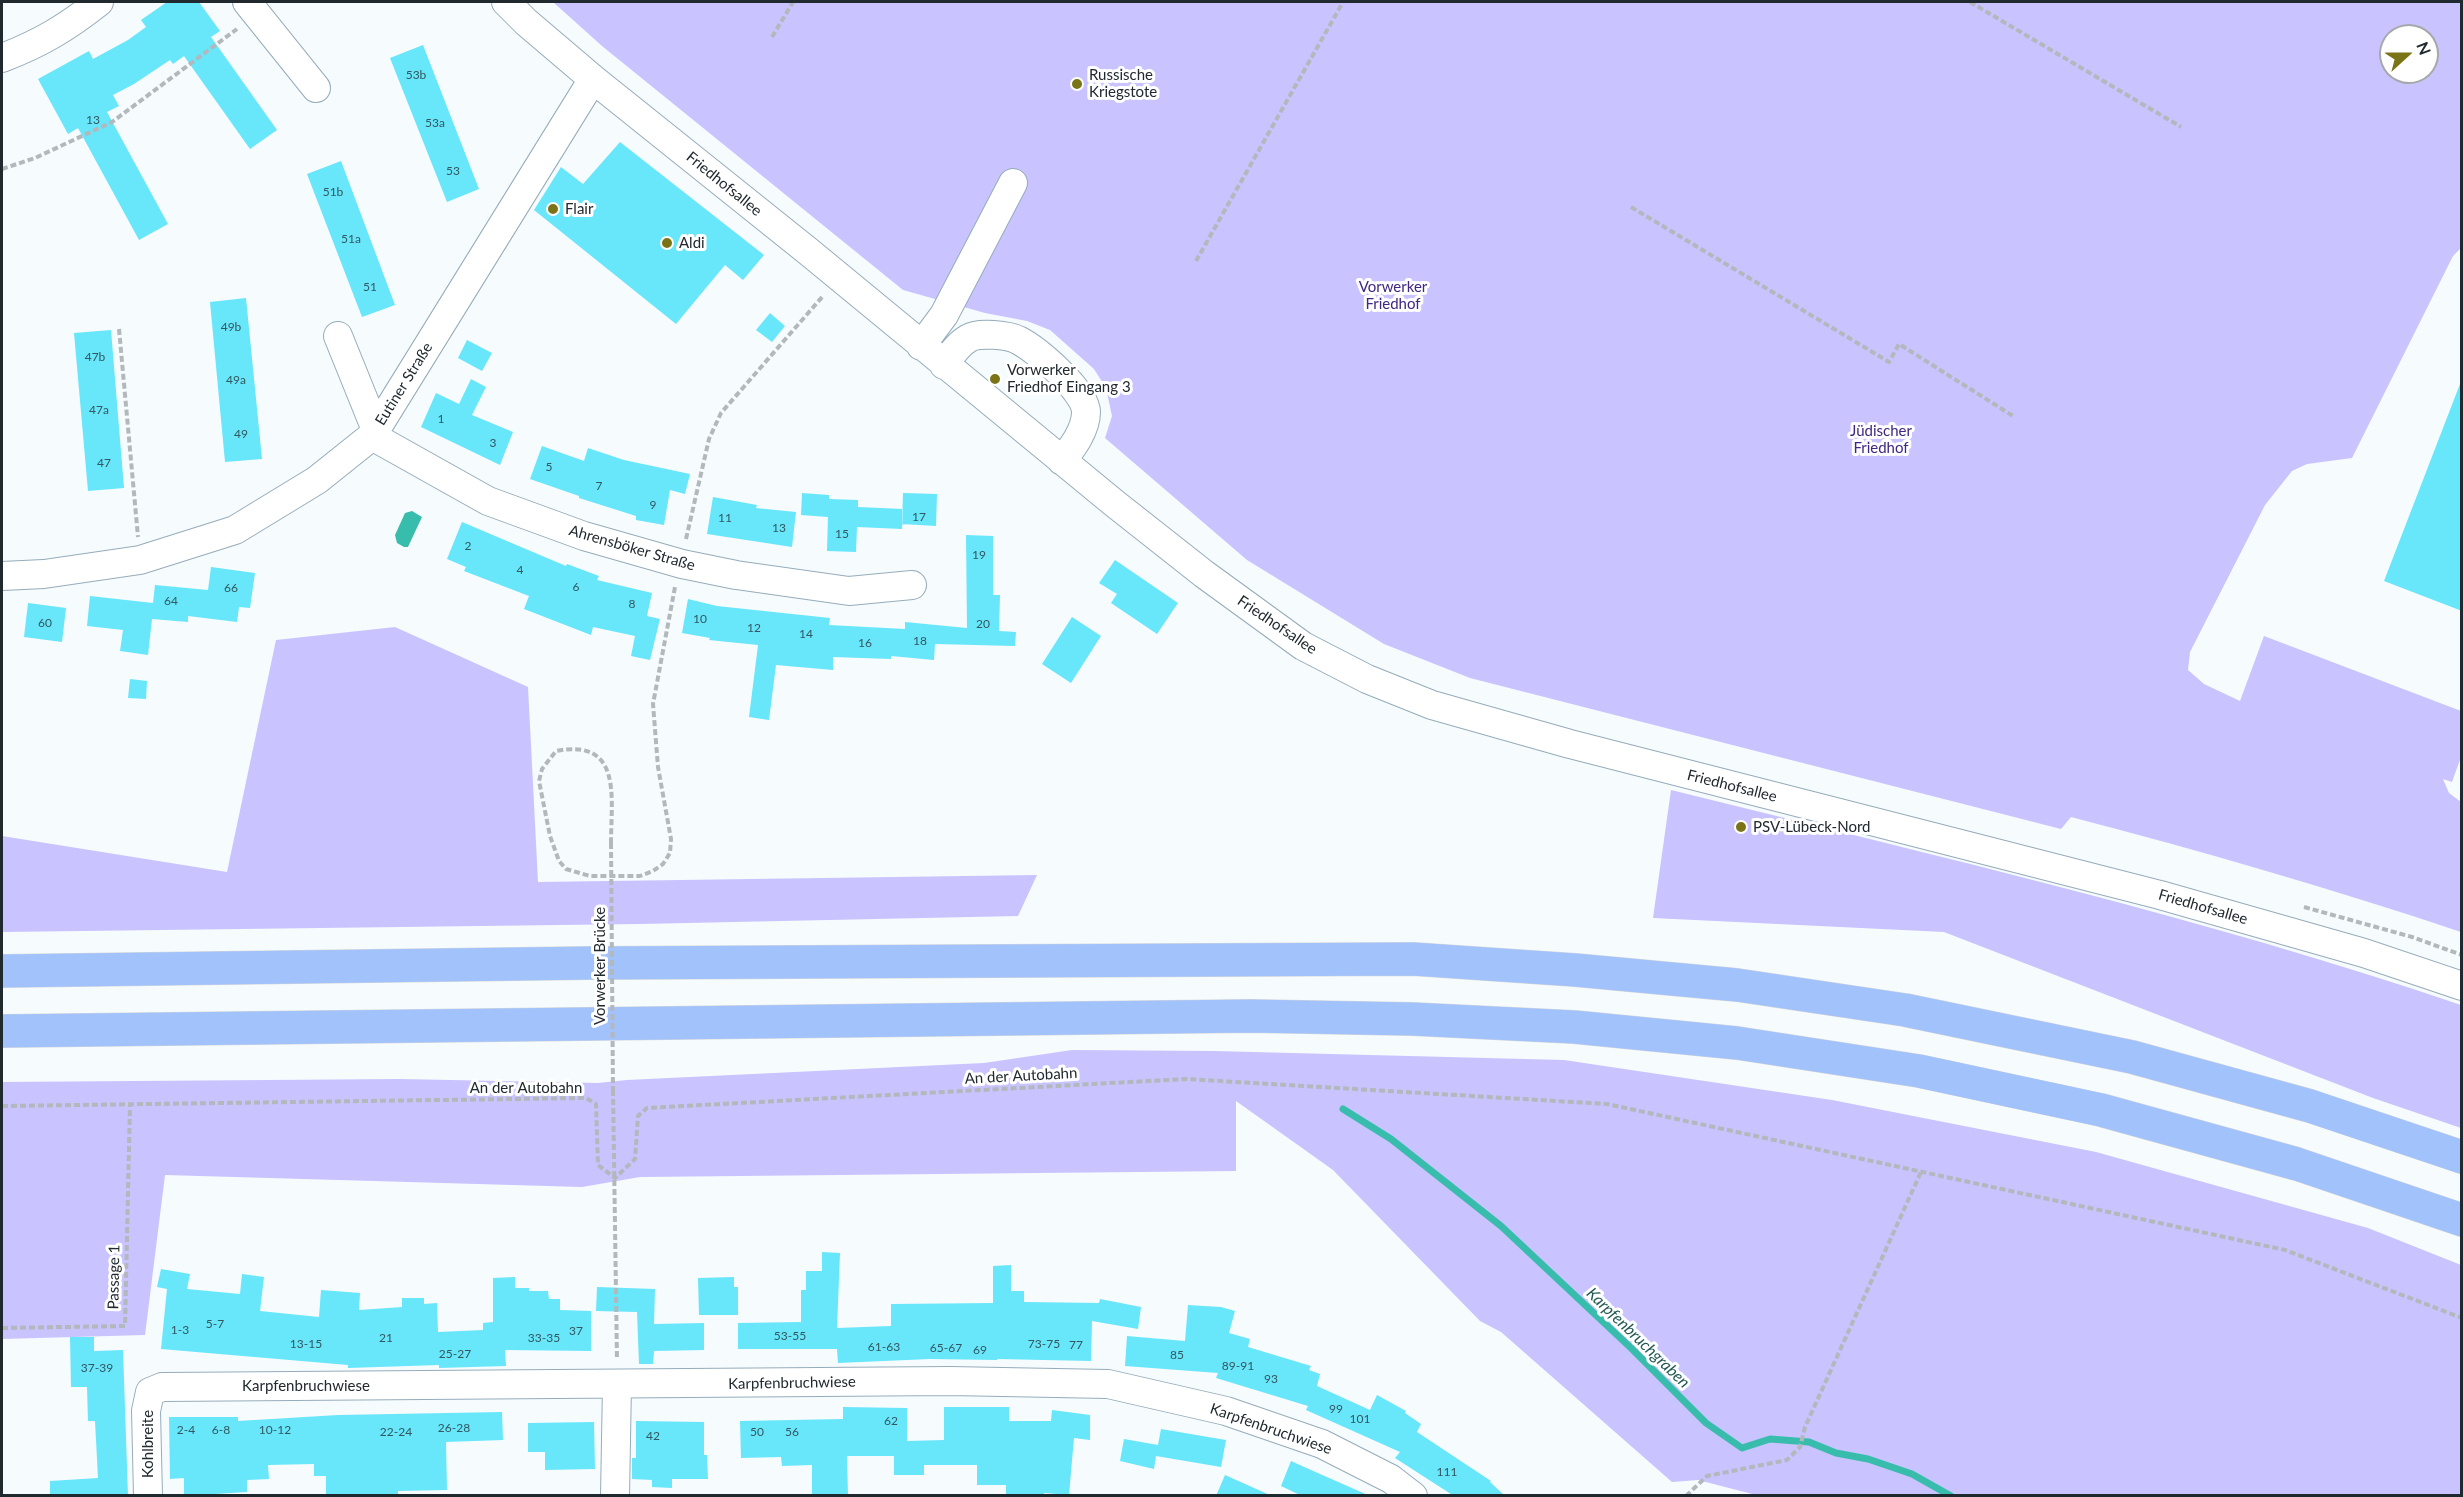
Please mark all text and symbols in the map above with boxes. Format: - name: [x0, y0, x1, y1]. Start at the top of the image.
- north arrow: [2379, 24, 2439, 84]
- text: N: [2413, 39, 2435, 57]
- place label: Russische Kriegstote: [1089, 66, 1157, 101]
- house number: 53b: [406, 68, 426, 82]
- marker: Russische Kriegstote: [1070, 77, 1084, 91]
- house number: 13: [86, 113, 100, 127]
- house number: 53a: [425, 116, 445, 130]
- street label: Friedhofsallee: [683, 148, 765, 220]
- house number: 53: [446, 164, 460, 178]
- house number: 51b: [323, 185, 343, 199]
- place label: Flair: [565, 200, 593, 218]
- marker: Flair: [546, 202, 560, 216]
- house number: 51a: [341, 232, 361, 246]
- place label: Aldi: [679, 234, 705, 252]
- marker: Aldi: [660, 236, 674, 250]
- park label: Vorwerker Friedhof: [1359, 278, 1427, 313]
- house number: 51: [363, 280, 377, 294]
- house number: 49b: [221, 320, 241, 334]
- street label: Eutiner Straße: [371, 339, 437, 429]
- house number: 47b: [85, 350, 105, 364]
- place label: Vorwerker Friedhof Eingang 3: [1007, 361, 1131, 396]
- marker: Vorwerker Friedhof Eingang 3: [988, 372, 1002, 386]
- house number: 49a: [226, 373, 246, 387]
- house number: 47a: [89, 403, 109, 417]
- house number: 1: [438, 412, 444, 426]
- park label: Jüdischer Friedhof: [1850, 422, 1912, 457]
- house number: 49: [234, 427, 248, 441]
- house number: 3: [490, 436, 496, 450]
- house number: 47: [97, 456, 111, 470]
- house number: 5: [546, 460, 552, 474]
- house number: 7: [596, 479, 602, 493]
- house number: 9: [650, 498, 656, 512]
- house number: 17: [912, 510, 926, 524]
- house number: 11: [718, 511, 732, 525]
- street label: Ahrensböker Straße: [567, 521, 697, 575]
- house number: 13: [772, 521, 786, 535]
- house number: 15: [835, 527, 849, 541]
- house number: 2: [465, 539, 471, 553]
- house number: 19: [972, 548, 986, 562]
- house number: 4: [517, 563, 523, 577]
- house number: 6: [573, 580, 579, 594]
- house number: 66: [224, 581, 238, 595]
- street label: Friedhofsallee: [1234, 592, 1320, 658]
- house number: 64: [164, 594, 178, 608]
- house number: 8: [629, 597, 635, 611]
- house number: 10: [693, 612, 707, 626]
- house number: 60: [38, 616, 52, 630]
- house number: 20: [976, 617, 990, 631]
- house number: 12: [747, 621, 761, 635]
- house number: 14: [799, 627, 813, 641]
- house number: 18: [913, 634, 927, 648]
- house number: 16: [858, 636, 872, 650]
- street label: Friedhofsallee: [1685, 766, 1779, 806]
- place label: PSV-Lübeck-Nord: [1753, 818, 1870, 836]
- marker: PSV-Lübeck-Nord: [1734, 820, 1748, 834]
- street label: Friedhofsallee: [2156, 886, 2250, 928]
- street label: Vorwerker Brücke: [591, 907, 609, 1025]
- street label: An der Autobahn: [964, 1064, 1078, 1088]
- street label: An der Autobahn: [470, 1079, 582, 1097]
- street label: Passage 1: [104, 1244, 124, 1310]
- water label: Karpfenbruchgraben: [1582, 1284, 1694, 1392]
- house number: 5-7: [206, 1317, 224, 1331]
- house number: 1-3: [171, 1323, 189, 1337]
- house number: 37: [569, 1324, 583, 1338]
- house number: 53-55: [774, 1329, 806, 1343]
- house number: 21: [379, 1331, 393, 1345]
- house number: 33-35: [528, 1331, 560, 1345]
- house number: 13-15: [290, 1337, 322, 1351]
- house number: 73-75: [1028, 1337, 1060, 1351]
- house number: 77: [1069, 1338, 1083, 1352]
- house number: 61-63: [868, 1340, 900, 1354]
- house number: 65-67: [930, 1341, 962, 1355]
- house number: 69: [973, 1343, 987, 1357]
- house number: 25-27: [439, 1347, 471, 1361]
- house number: 85: [1170, 1348, 1184, 1362]
- house number: 89-91: [1222, 1359, 1254, 1373]
- house number: 37-39: [81, 1361, 113, 1375]
- house number: 93: [1264, 1372, 1278, 1386]
- street label: Karpfenbruchwiese: [728, 1373, 856, 1393]
- street label: Karpfenbruchwiese: [242, 1377, 370, 1395]
- street label: Karpfenbruchwiese: [1208, 1400, 1334, 1458]
- house number: 99: [1329, 1402, 1343, 1416]
- street label: Kohlbreite: [139, 1410, 157, 1478]
- house number: 101: [1350, 1412, 1370, 1426]
- house number: 62: [884, 1414, 898, 1428]
- house number: 26-28: [438, 1421, 470, 1435]
- house number: 2-4: [177, 1423, 195, 1437]
- house number: 6-8: [212, 1423, 230, 1437]
- house number: 10-12: [259, 1423, 291, 1437]
- house number: 22-24: [380, 1425, 412, 1439]
- house number: 50: [750, 1425, 764, 1439]
- house number: 56: [785, 1425, 799, 1439]
- house number: 42: [646, 1429, 660, 1443]
- house number: 111: [1437, 1465, 1457, 1479]

